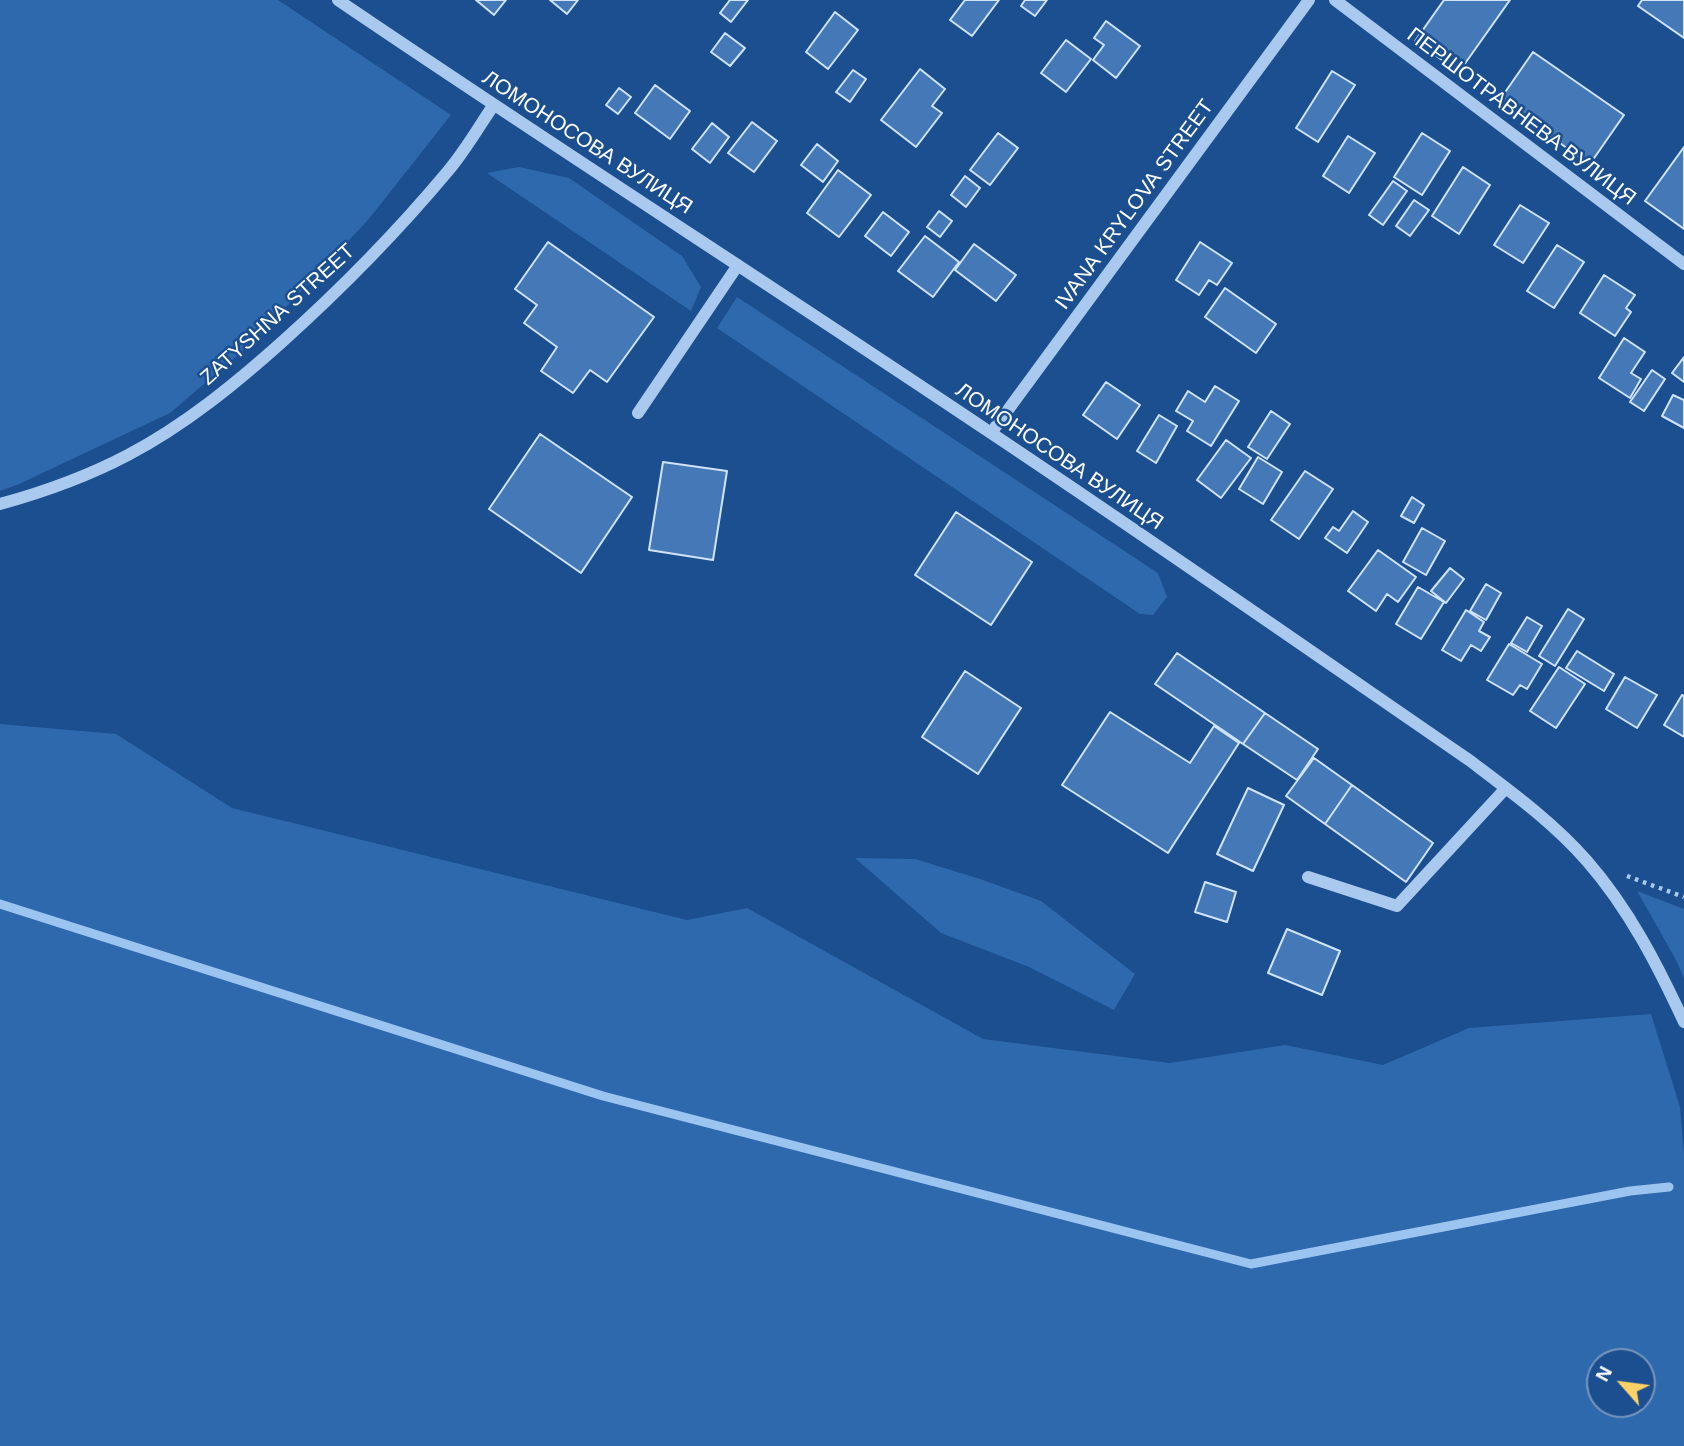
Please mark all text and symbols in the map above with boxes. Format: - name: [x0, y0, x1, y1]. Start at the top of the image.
- street label: ПЕРШОТРАВНЕВА ВУЛИЦЯ: [1402, 23, 1640, 211]
- street label: ЛОМОНОСОВА ВУЛИЦЯ: [477, 66, 697, 220]
- street label: IVANA KRYLOVA STREET: [1050, 95, 1220, 315]
- street label: ZATYSHNA STREET: [196, 239, 360, 391]
- street label: ЛОМОНОСОВА ВУЛИЦЯ: [950, 378, 1168, 536]
- north arrow: [1586, 1348, 1656, 1418]
- text: N: [1591, 1363, 1616, 1385]

